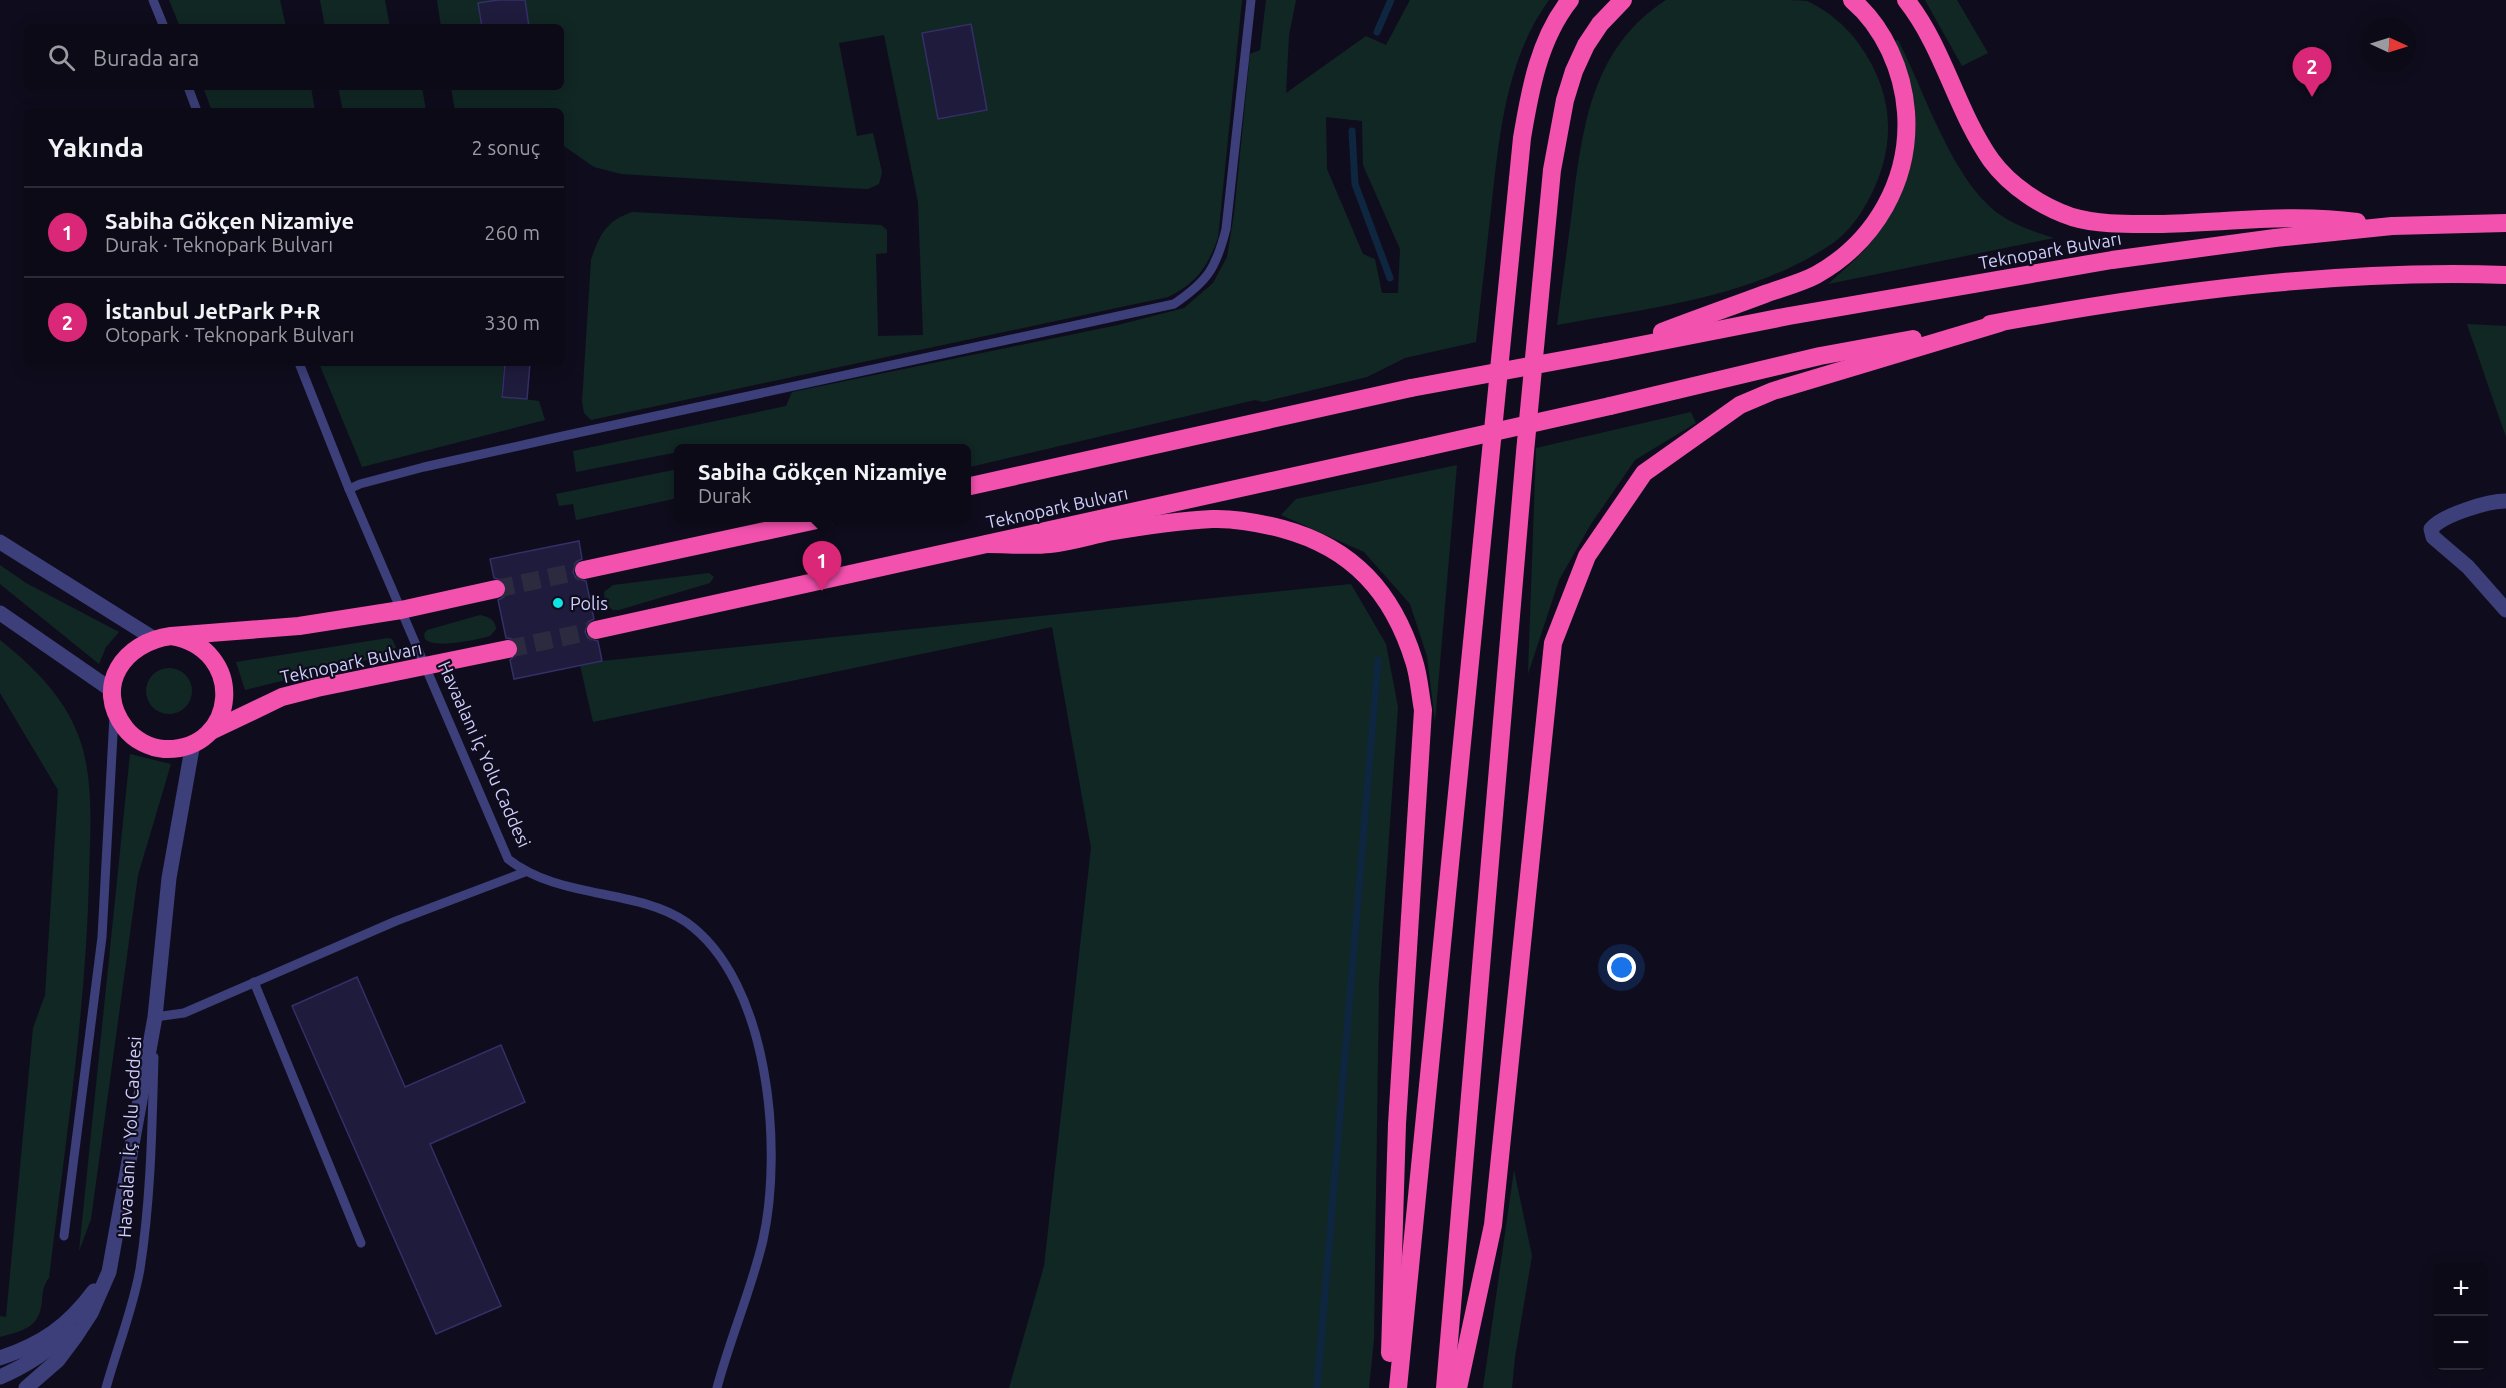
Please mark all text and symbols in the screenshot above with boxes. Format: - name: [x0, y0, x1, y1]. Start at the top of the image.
- north arrow: [2362, 18, 2416, 72]
- search box: [24, 24, 564, 90]
- icon: search: [45, 41, 78, 74]
- text: Burada ara: [93, 45, 199, 70]
- pin: 2: [2292, 48, 2332, 97]
- text: Yakında: [48, 133, 144, 162]
- text: 2 sonuç: [472, 136, 540, 159]
- text: Sabiha Gökçen Nizamiye: [105, 208, 354, 233]
- text: 1: [62, 221, 73, 244]
- text: 260 m: [484, 221, 540, 244]
- street label: Teknopark Bulvarı: [1977, 228, 2123, 272]
- text: Durak · Teknopark Bulvarı: [105, 233, 333, 256]
- text: İstanbul JetPark P+R: [105, 298, 320, 323]
- text: 2: [62, 311, 73, 334]
- text: 330 m: [484, 311, 540, 334]
- text: Otopark · Teknopark Bulvarı: [105, 323, 354, 346]
- popup: [674, 444, 971, 522]
- text: Sabiha Gökçen Nizamiye: [698, 459, 947, 484]
- street label: Teknopark Bulvarı: [984, 482, 1130, 532]
- text: Durak: [698, 484, 751, 507]
- pin: 1: [802, 542, 842, 591]
- place label: Polis: [570, 593, 608, 613]
- marker: Polis: [551, 596, 565, 610]
- street label: Teknopark Bulvarı: [278, 637, 424, 687]
- street label: Havaalanı İç Yolu Caddesi: [435, 658, 535, 850]
- your location: [1607, 953, 1636, 982]
- street label: Havaalanı İç Yolu Caddesi: [114, 1036, 144, 1238]
- map controls: [2434, 1262, 2488, 1370]
- button: +: [2434, 1262, 2488, 1316]
- button: −: [2434, 1316, 2488, 1370]

